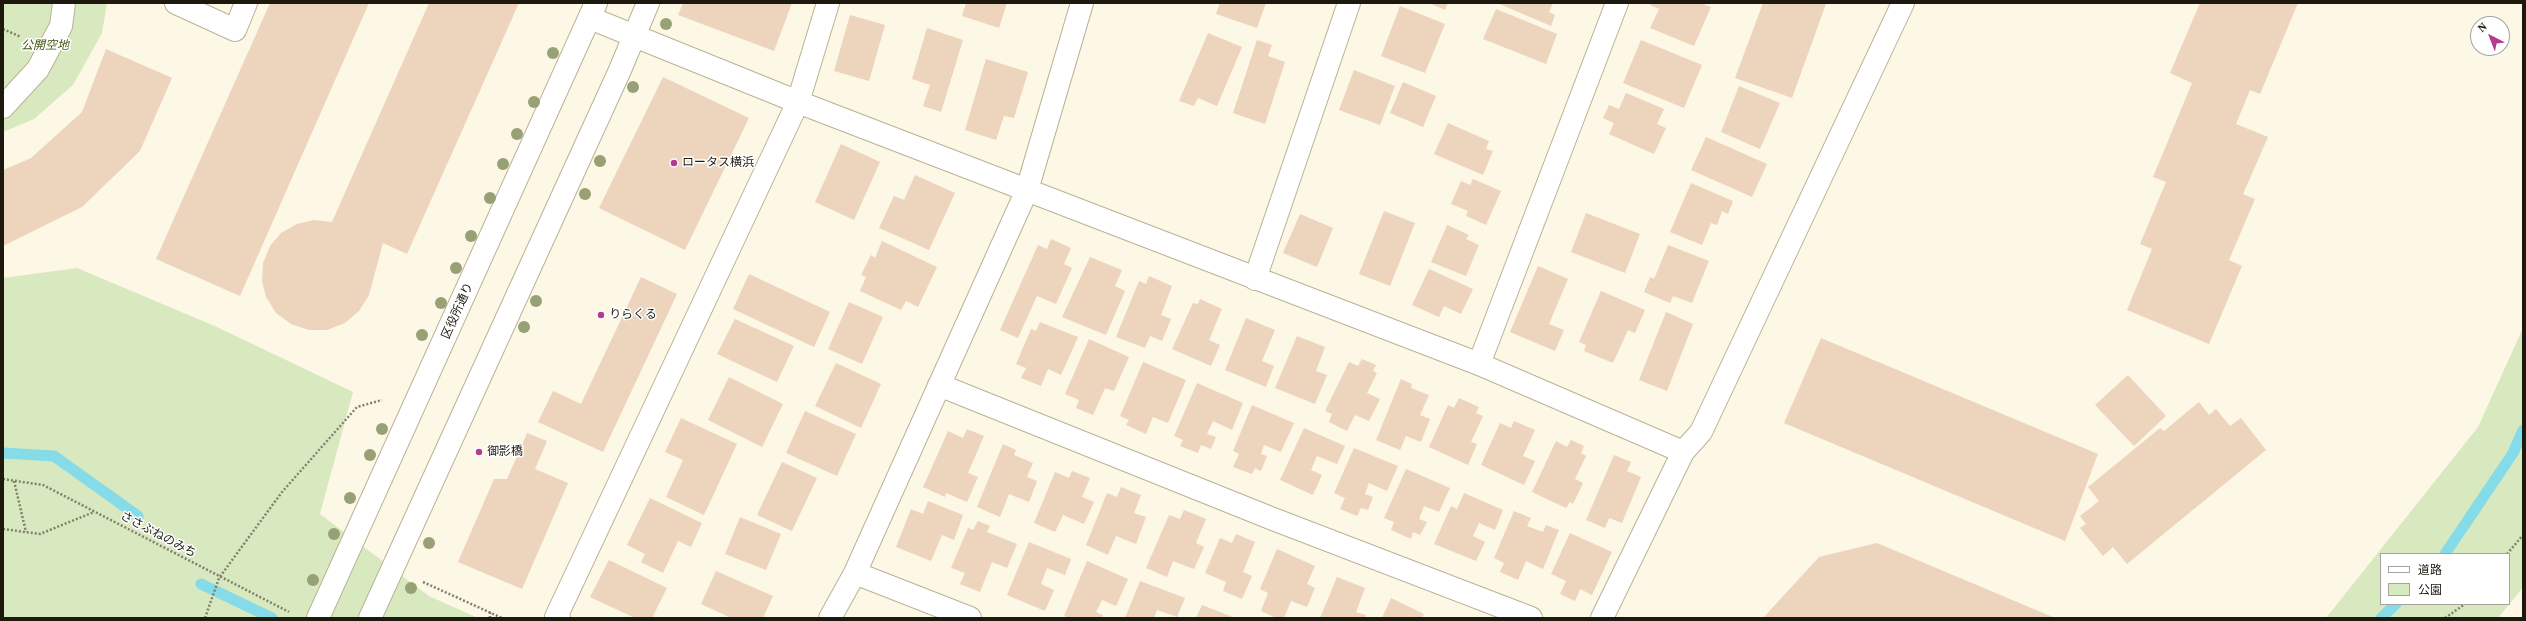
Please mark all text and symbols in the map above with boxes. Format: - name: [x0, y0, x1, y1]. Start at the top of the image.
- north arrow: [2470, 16, 2510, 56]
- text: N: [2474, 19, 2490, 36]
- park label: 公開空地: [21, 39, 69, 53]
- place label: ロータス横浜: [682, 156, 754, 170]
- marker: ロータス横浜: [669, 158, 679, 168]
- street label: 区役所通り: [439, 281, 477, 341]
- place label: りらくる: [609, 308, 657, 322]
- marker: りらくる: [596, 310, 606, 320]
- place label: 御影橋: [487, 445, 523, 459]
- marker: 御影橋: [474, 447, 484, 457]
- street label: ささぶねのみち: [118, 509, 198, 561]
- legend: [2380, 553, 2510, 605]
- text: 道路: [2418, 562, 2442, 578]
- text: 公園: [2418, 582, 2442, 598]

